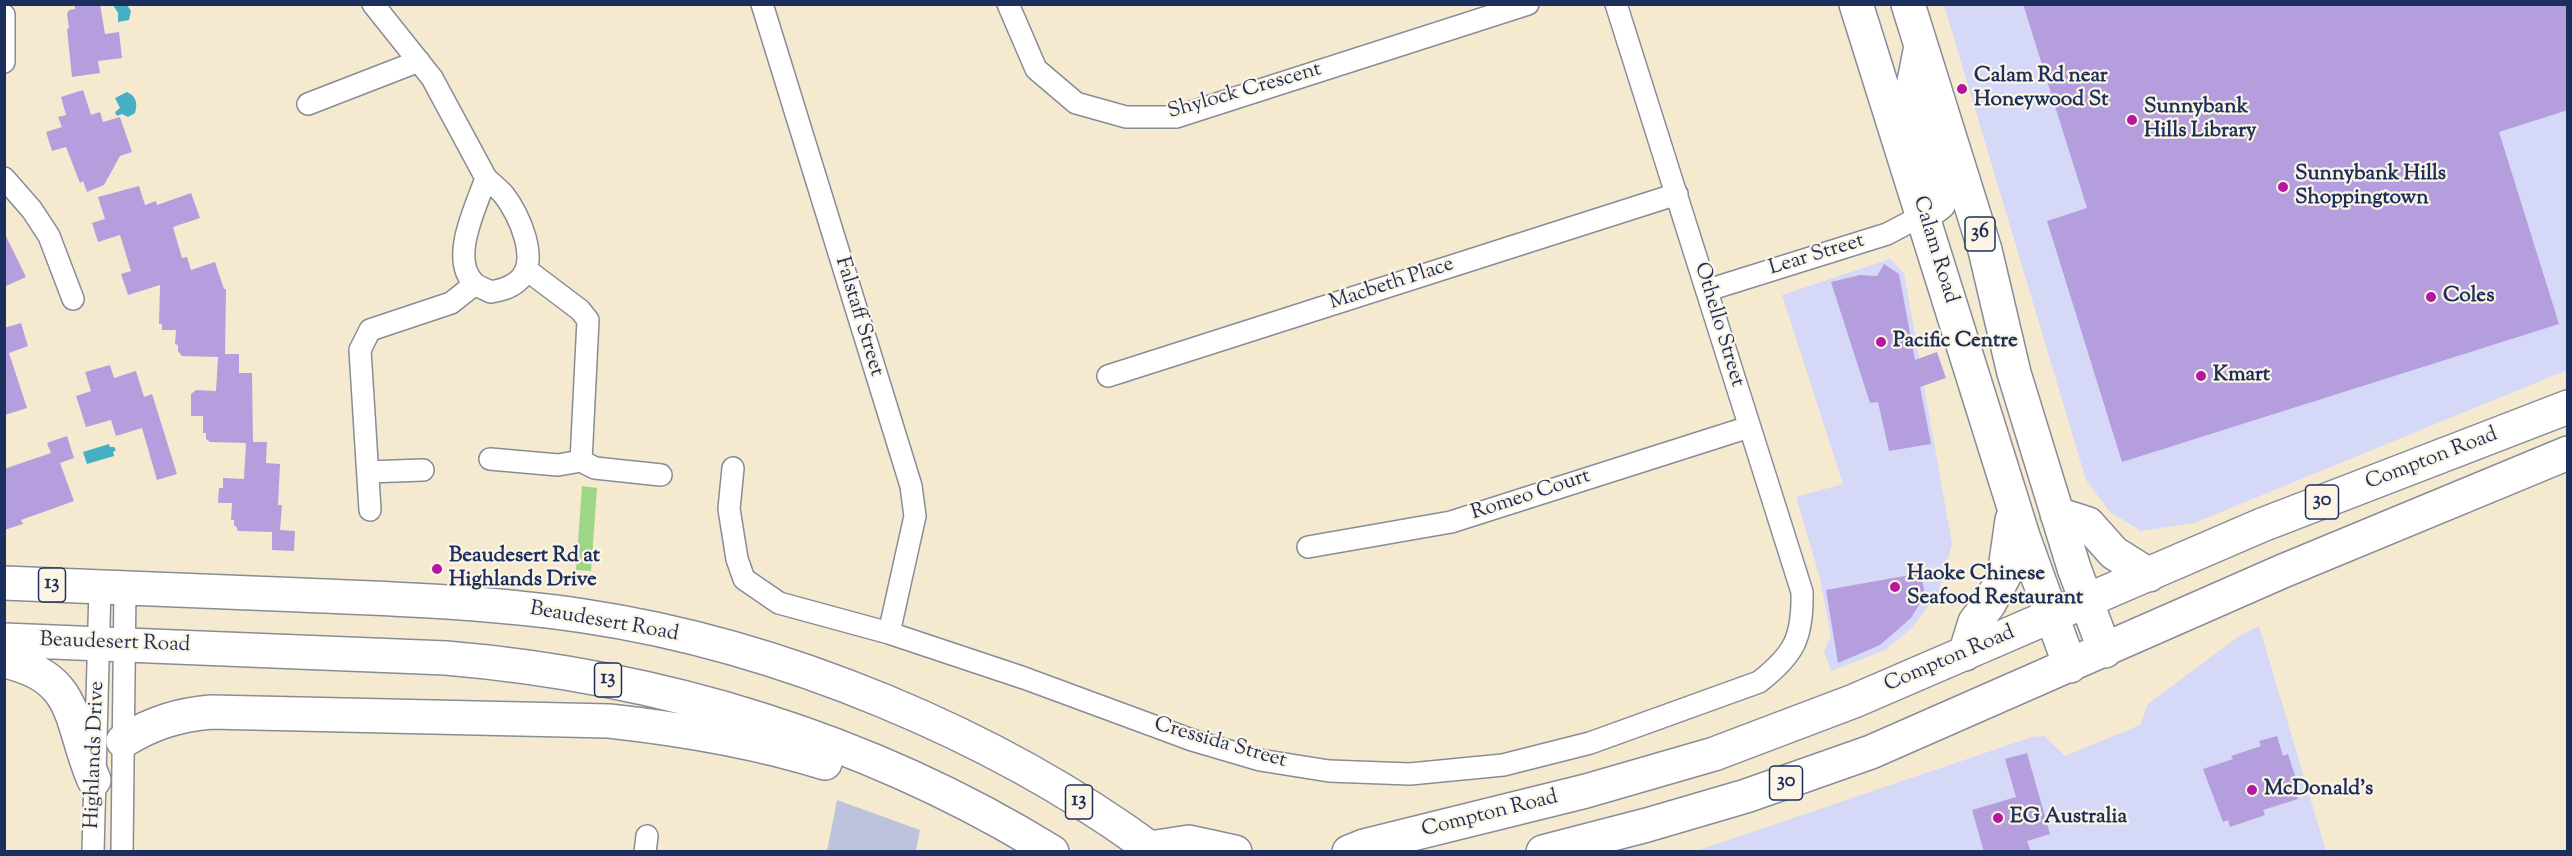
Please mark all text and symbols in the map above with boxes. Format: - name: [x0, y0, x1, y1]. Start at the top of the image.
- street label: Shylock Crescent: [1165, 58, 1325, 126]
- place label: Calam Rd near Honeywood St: [1974, 64, 2108, 114]
- marker: Calam Rd near Honeywood St: [1955, 82, 1969, 96]
- place label: Sunnybank Hills Library: [2144, 95, 2257, 145]
- marker: Sunnybank Hills Library: [2125, 113, 2139, 127]
- place label: Sunnybank Hills Shoppingtown: [2295, 162, 2446, 212]
- marker: Sunnybank Hills Shoppingtown: [2276, 180, 2290, 194]
- street label: Calam Road: [1906, 193, 1962, 307]
- road number: 36: [1965, 217, 1995, 251]
- street label: Lear Street: [1766, 230, 1868, 282]
- street label: Macbeth Place: [1327, 253, 1457, 317]
- street label: Falstaff Street: [828, 254, 888, 380]
- street label: Othello Street: [1687, 260, 1749, 390]
- place label: Coles: [2443, 284, 2494, 310]
- marker: Coles: [2424, 290, 2438, 304]
- place label: Pacific Centre: [1893, 329, 2018, 355]
- marker: Pacific Centre: [1874, 335, 1888, 349]
- place label: Kmart: [2213, 363, 2270, 389]
- marker: Kmart: [2194, 369, 2208, 383]
- street label: Compton Road: [2362, 423, 2502, 497]
- street label: Romeo Court: [1468, 465, 1594, 527]
- road number: 30: [2306, 485, 2338, 519]
- place label: Beaudesert Rd at Highlands Drive: [449, 544, 600, 594]
- marker: Beaudesert Rd at Highlands Drive: [430, 562, 444, 576]
- place label: Haoke Chinese Seafood Restaurant: [1907, 562, 2083, 612]
- road number: 13: [38, 568, 66, 602]
- marker: Haoke Chinese Seafood Restaurant: [1888, 580, 1902, 594]
- street label: Beaudesert Road: [528, 598, 680, 648]
- street label: Compton Road: [1881, 621, 2019, 699]
- street label: Beaudesert Road: [39, 629, 191, 659]
- road number: 13: [594, 663, 622, 697]
- street label: Highlands Drive: [81, 681, 111, 829]
- street label: Cressida Street: [1151, 713, 1289, 775]
- road number: 30: [1770, 766, 1802, 800]
- place label: McDonald's: [2264, 777, 2373, 803]
- marker: McDonald's: [2245, 783, 2259, 797]
- road number: 13: [1066, 785, 1092, 819]
- street label: Compton Road: [1419, 786, 1561, 844]
- place label: EG Australia: [2010, 805, 2127, 831]
- marker: EG Australia: [1991, 811, 2005, 825]

